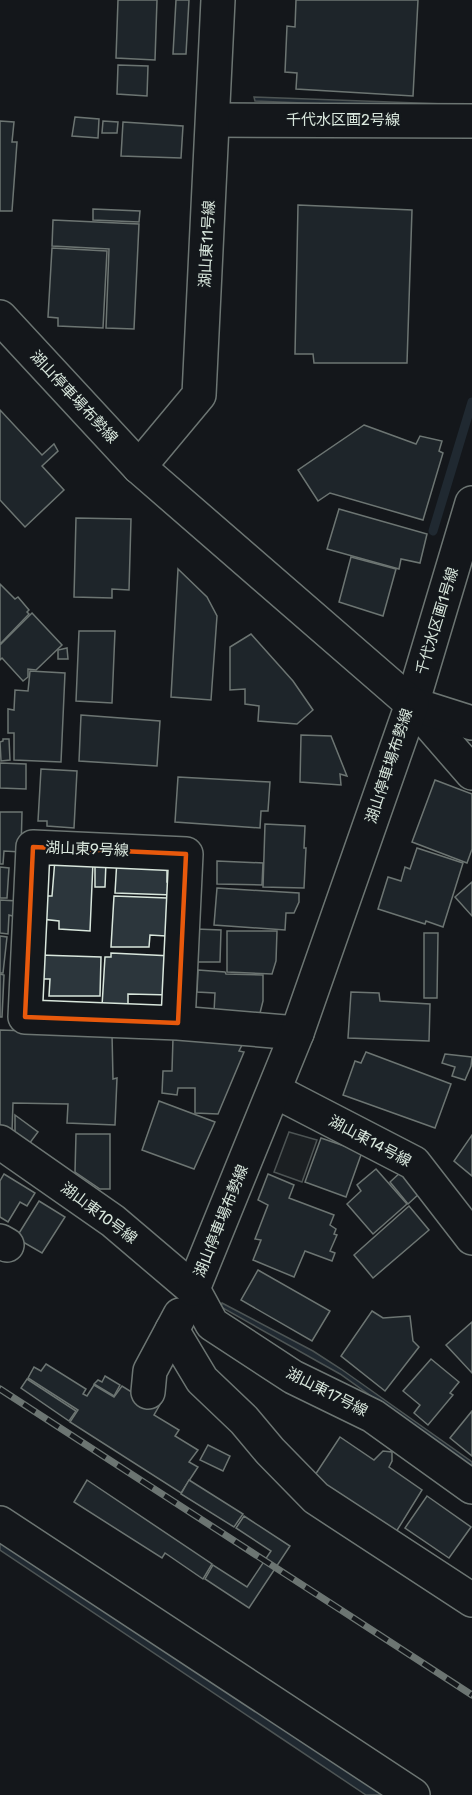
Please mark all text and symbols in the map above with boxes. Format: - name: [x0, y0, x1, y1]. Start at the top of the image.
- street label: 千代水区画2号線: [286, 111, 400, 129]
- street label: 湖山東11号線: [196, 200, 218, 288]
- street label: 湖山停車場布勢線: [26, 347, 122, 447]
- street label: 千代水区画1号線: [412, 565, 462, 677]
- street label: 湖山停車場布勢線: [362, 706, 416, 826]
- street label: 湖山東9号線: [45, 839, 129, 859]
- street label: 湖山東14号線: [326, 1112, 414, 1170]
- street label: 湖山停車場布勢線: [190, 1162, 252, 1280]
- street label: 湖山東10号線: [57, 1178, 141, 1248]
- street label: 湖山東17号線: [283, 1364, 371, 1420]

